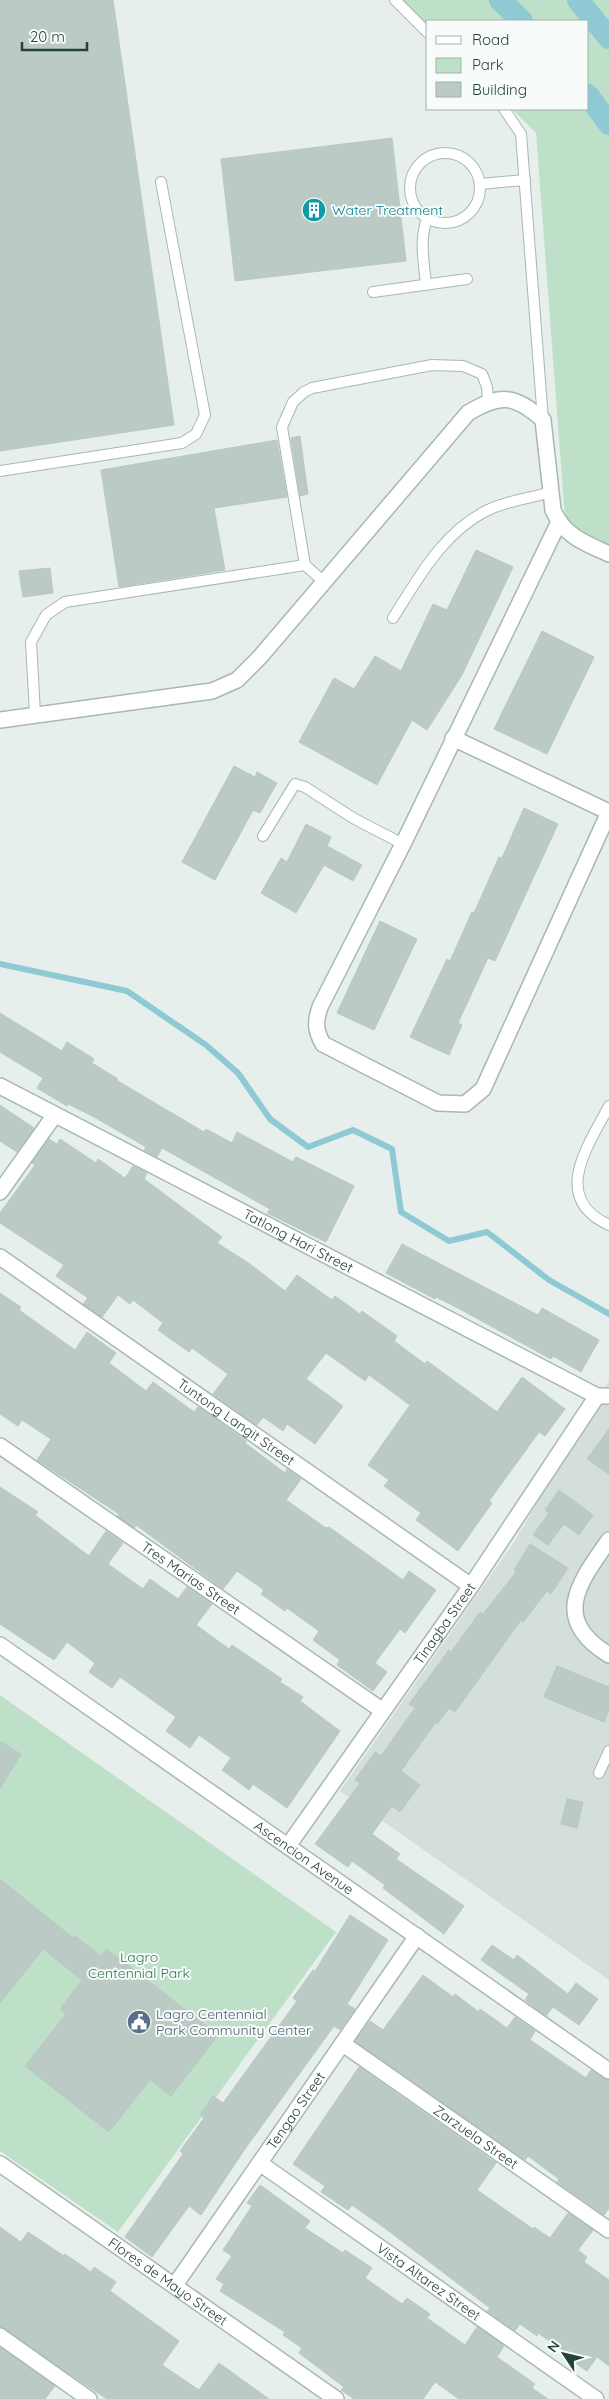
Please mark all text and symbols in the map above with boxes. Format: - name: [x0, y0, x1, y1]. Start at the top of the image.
- scale bar: [22, 20, 88, 52]
- legend: [426, 20, 589, 110]
- text: 20 m: [30, 27, 65, 46]
- text: Road: [472, 30, 509, 49]
- text: Park: [472, 55, 504, 74]
- text: Building: [472, 80, 527, 99]
- building icon: Water Treatment: [301, 197, 327, 223]
- place label: Water Treatment: [332, 201, 443, 219]
- street label: Tatlong Hari Street: [240, 1205, 357, 1277]
- street label: Tuntong Langit Street: [174, 1375, 299, 1469]
- street label: Tres Marias Street: [138, 1537, 244, 1619]
- street label: Tinagba Street: [410, 1579, 480, 1668]
- street label: Ascencion Avenue: [251, 1817, 357, 1899]
- park label: Lagro Centennial Park: [88, 1948, 190, 1982]
- place label: Lagro Centennial Park Community Center: [156, 2005, 312, 2039]
- public building icon: Lagro Centennial Park Community Center: [126, 2009, 152, 2035]
- street label: Tengao Street: [263, 2068, 329, 2153]
- street label: Zarzuela Street: [430, 2101, 522, 2173]
- street label: Flores de Mayo Street: [105, 2234, 231, 2330]
- street label: Vista Altarez Street: [373, 2239, 485, 2325]
- north arrow: [539, 2329, 589, 2379]
- text: N: [543, 2337, 564, 2356]

